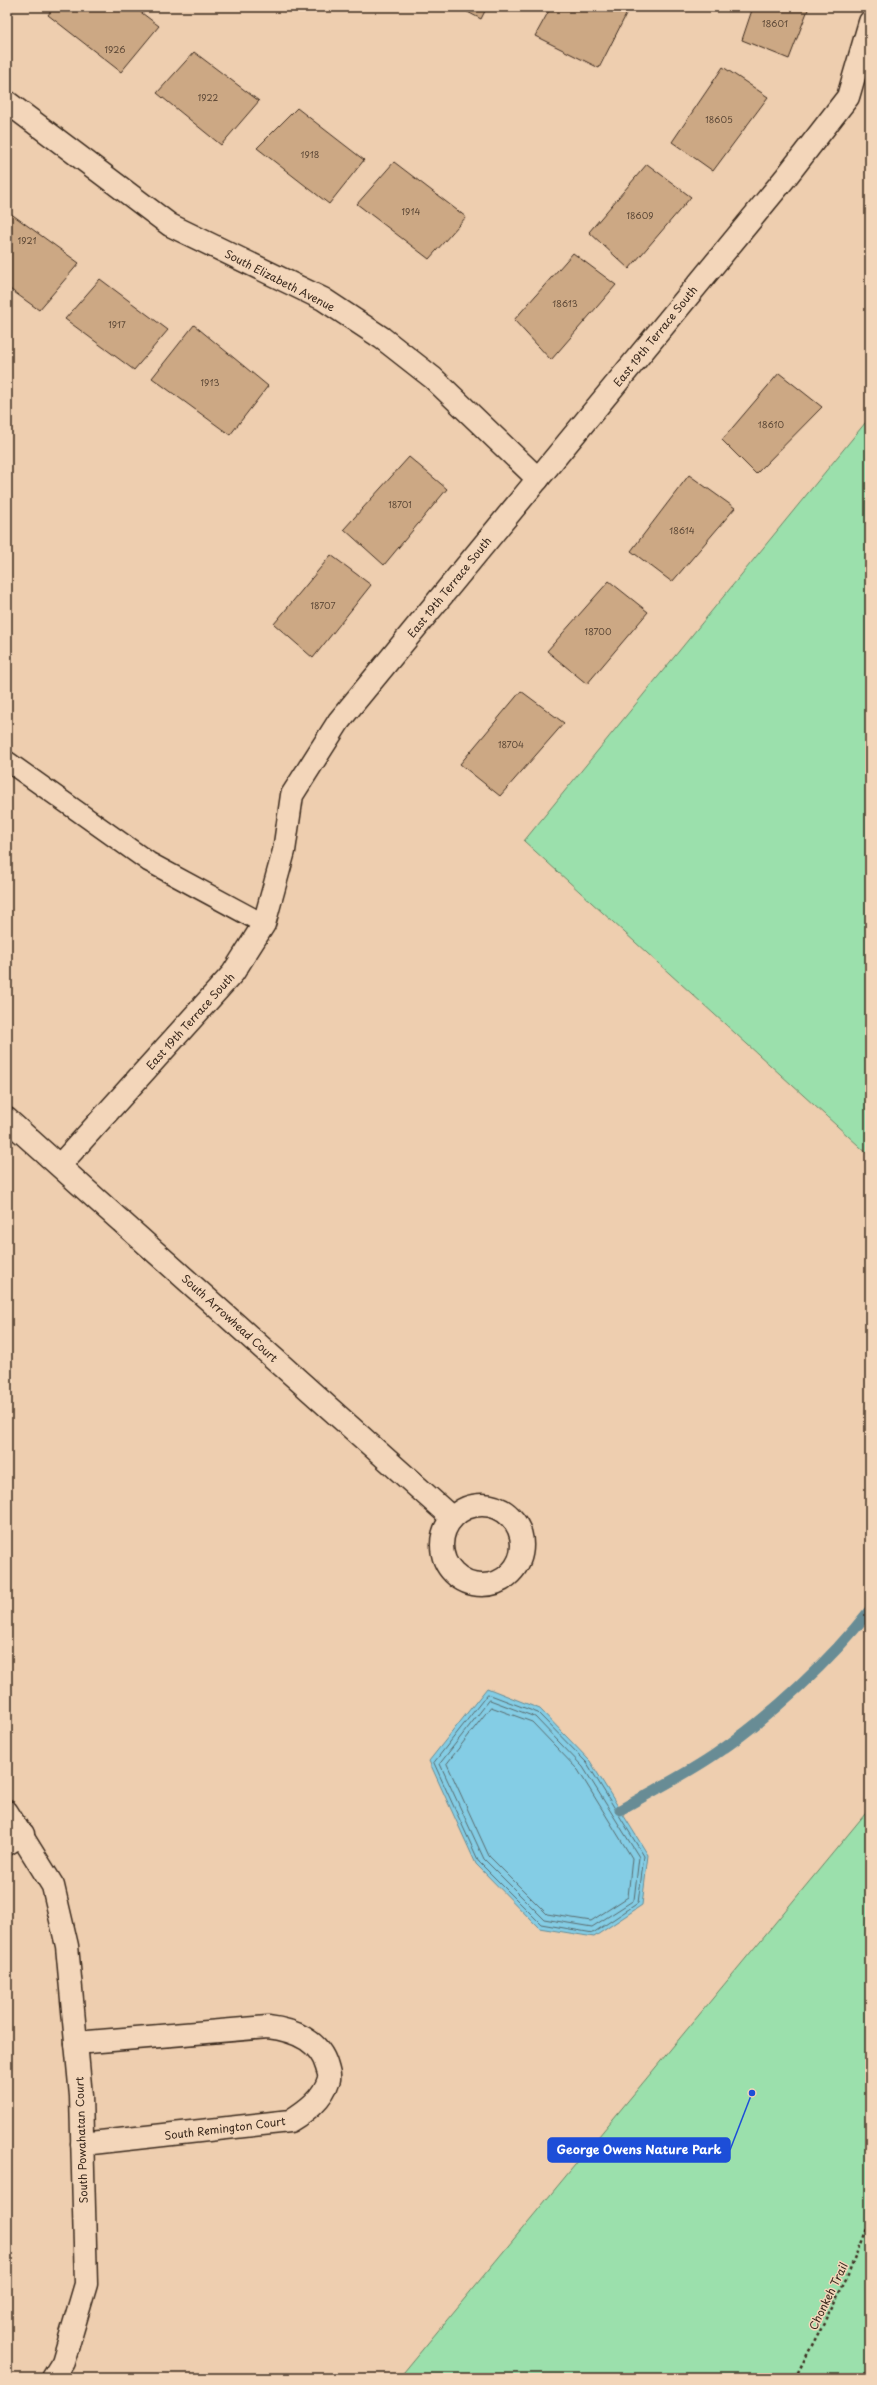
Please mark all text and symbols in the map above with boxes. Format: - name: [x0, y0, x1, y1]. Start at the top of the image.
- house number: 18601: [762, 16, 788, 30]
- house number: 1926: [105, 42, 125, 56]
- house number: 1922: [198, 90, 218, 104]
- house number: 18605: [705, 112, 733, 126]
- house number: 1918: [301, 147, 319, 161]
- house number: 1914: [402, 204, 420, 218]
- house number: 18609: [626, 208, 654, 222]
- house number: 1921: [17, 233, 37, 247]
- street label: South Elizabeth Avenue: [222, 245, 338, 315]
- street label: East 19th Terrace South: [609, 282, 701, 390]
- house number: 18613: [552, 296, 578, 310]
- house number: 1917: [108, 317, 126, 331]
- house number: 1913: [201, 375, 219, 389]
- house number: 18610: [758, 417, 785, 431]
- house number: 18701: [388, 497, 412, 511]
- house number: 18614: [669, 523, 695, 537]
- street label: East 19th Terrace South: [403, 533, 495, 641]
- house number: 18707: [311, 598, 336, 612]
- house number: 18700: [584, 624, 612, 638]
- house number: 18704: [498, 737, 524, 751]
- street label: East 19th Terrace South: [142, 969, 238, 1073]
- street label: South Arrowhead Court: [178, 1270, 282, 1366]
- street label: South Powahatan Court: [70, 2076, 92, 2204]
- street label: South Remington Court: [163, 2112, 287, 2144]
- callout: George Owens Nature Park: [548, 2138, 730, 2162]
- text: George Owens Nature Park: [556, 2140, 722, 2158]
- street label: Chonkeh Trail: [804, 2259, 852, 2333]

